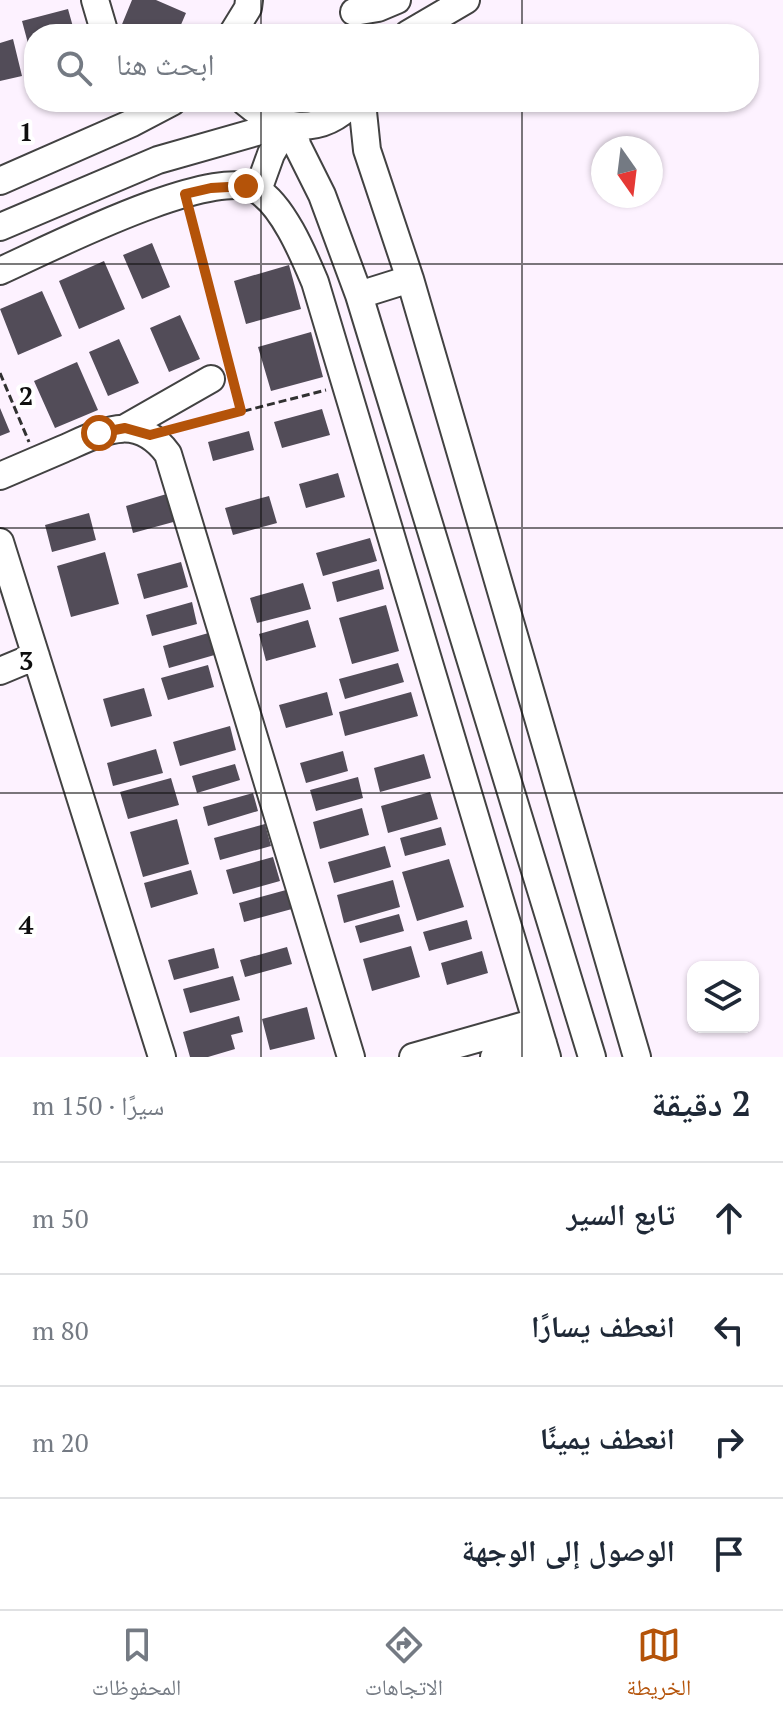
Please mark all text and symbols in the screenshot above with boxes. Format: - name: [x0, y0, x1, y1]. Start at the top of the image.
- search box: [24, 24, 759, 112]
- text: ابحث هنا: [116, 44, 215, 84]
- icon: search: [52, 46, 96, 90]
- text: 1: [19, 114, 33, 148]
- north arrow: [591, 136, 663, 208]
- route end: [228, 168, 264, 204]
- text: 2: [19, 378, 33, 412]
- route start: [81, 415, 117, 451]
- text: 3: [19, 643, 33, 677]
- text: 4: [19, 907, 34, 941]
- map controls: [687, 961, 759, 1033]
- button: layers: [687, 961, 759, 1033]
- text: 2 دقيقة: [651, 1081, 751, 1126]
- text: سيرًا · 150 m: [32, 1088, 164, 1122]
- text: تابع السير: [567, 1194, 675, 1234]
- icon: ahead: [707, 1196, 751, 1240]
- text: 50 m: [32, 1201, 89, 1235]
- text: انعطف يسارًا: [531, 1306, 675, 1346]
- icon: left: [707, 1308, 751, 1352]
- text: 80 m: [32, 1313, 89, 1347]
- text: انعطف يمينًا: [540, 1418, 675, 1458]
- icon: right: [707, 1420, 751, 1464]
- text: 20 m: [32, 1425, 89, 1459]
- text: الوصول إلى الوجهة: [462, 1530, 675, 1570]
- icon: arrive: [707, 1532, 751, 1576]
- tab: المحفوظات: [92, 1623, 181, 1709]
- tab: الاتجاهات: [365, 1623, 443, 1709]
- tab: الخريطة: [626, 1623, 691, 1709]

